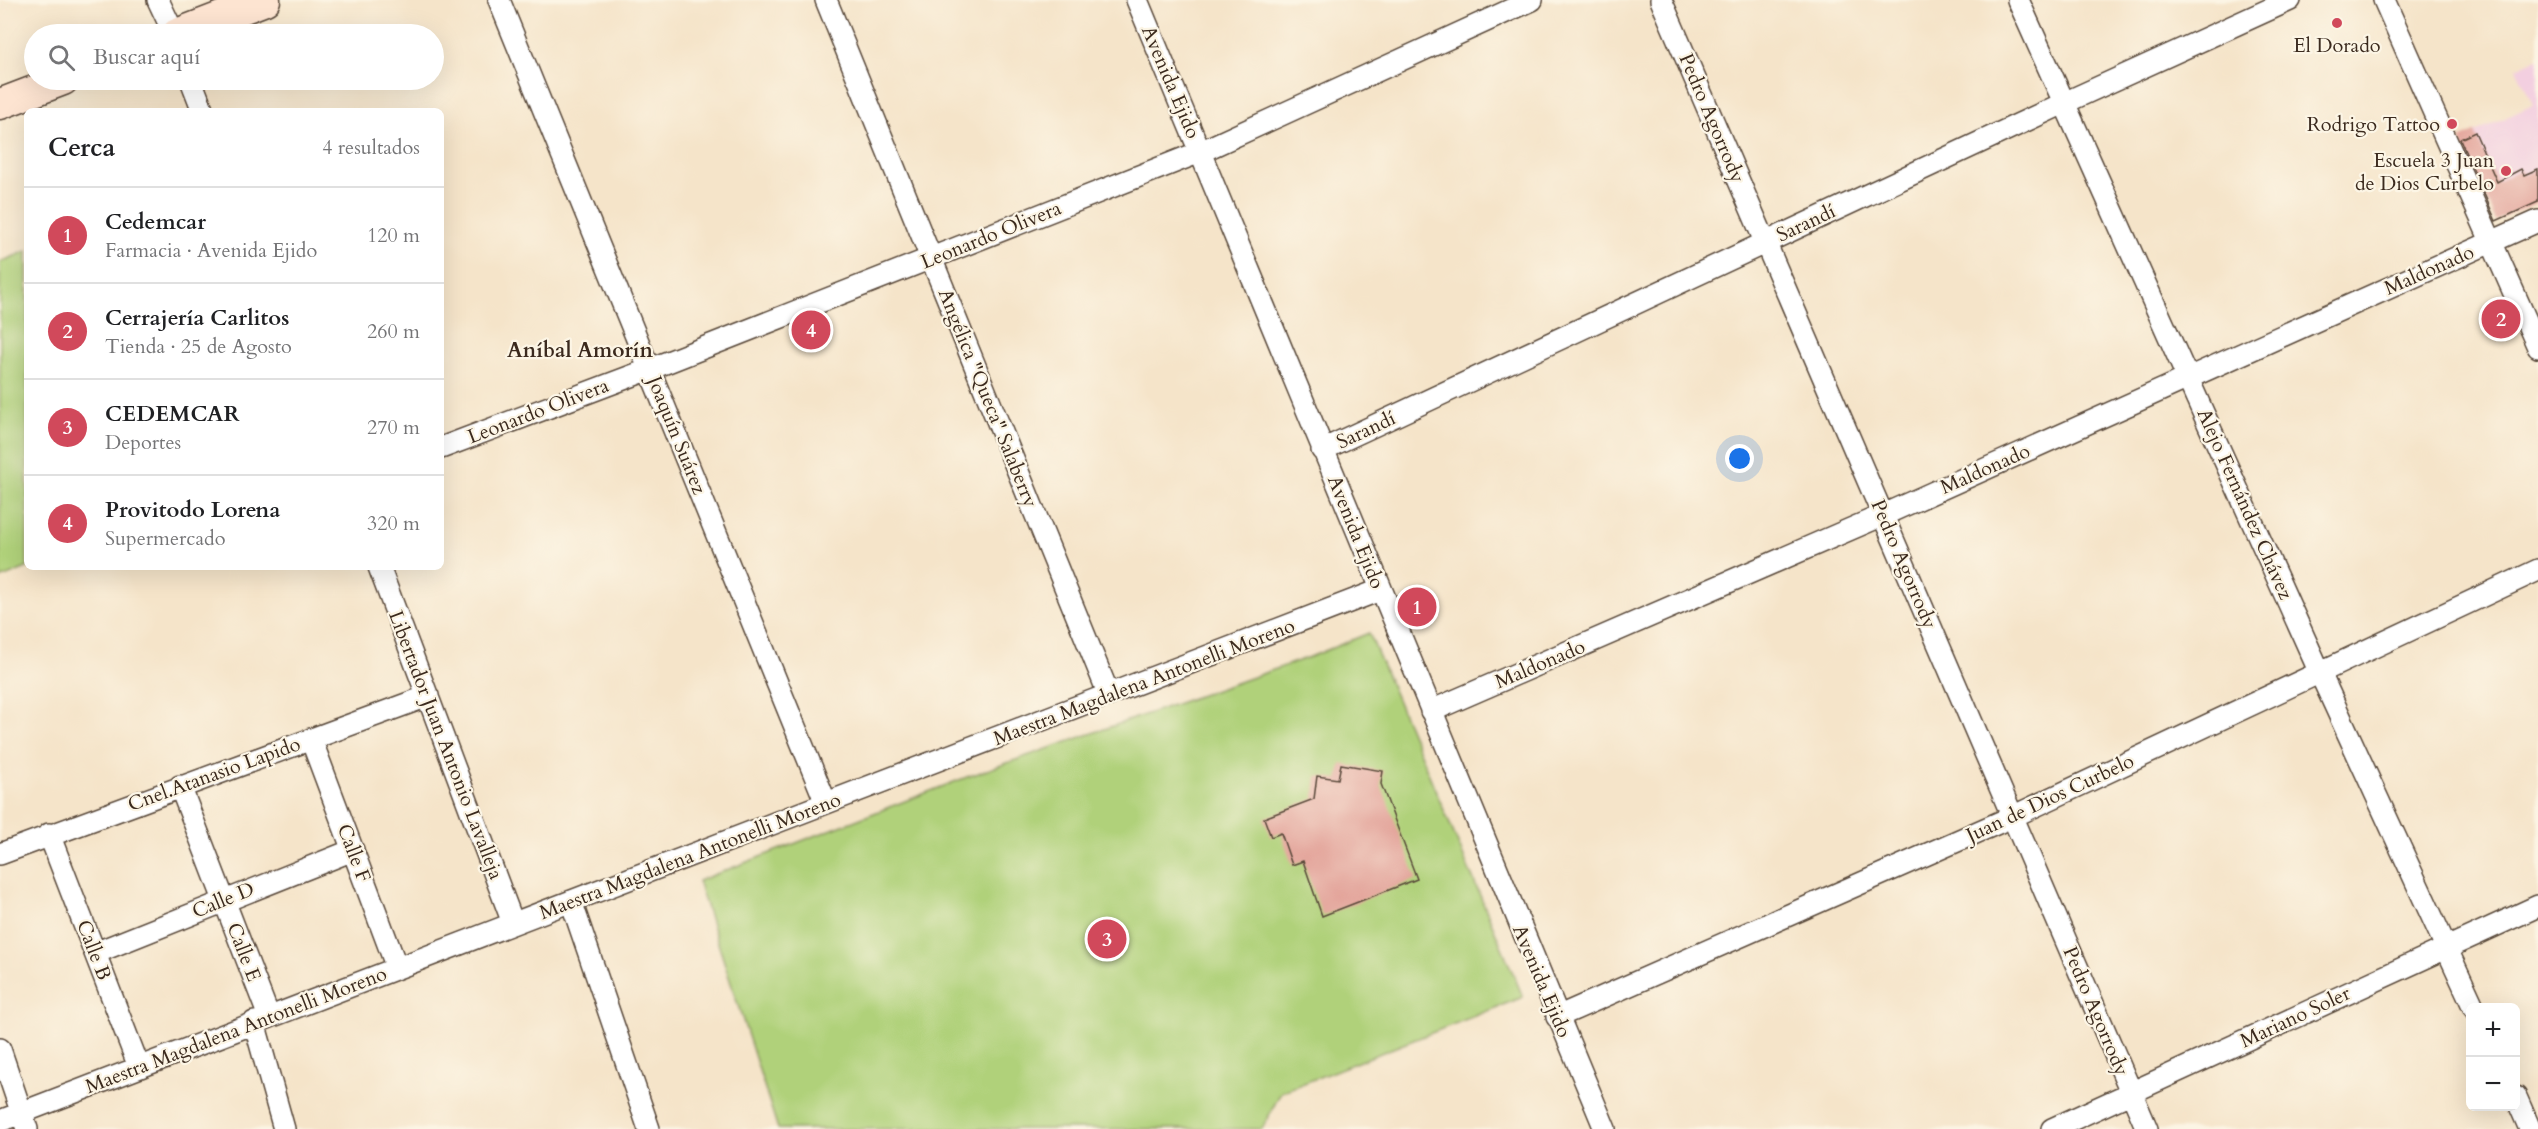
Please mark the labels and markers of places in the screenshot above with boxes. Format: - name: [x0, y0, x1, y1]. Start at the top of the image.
- marker: El Dorado: [2330, 16, 2344, 30]
- place label: El Dorado: [2293, 32, 2381, 59]
- place label: Rodrigo Tattoo: [2307, 111, 2440, 138]
- marker: Rodrigo Tattoo: [2445, 117, 2459, 131]
- place label: Escuela 3 Juan de Dios Curbelo: [2355, 147, 2495, 197]
- marker: Escuela 3 Juan de Dios Curbelo: [2499, 164, 2513, 178]
- pin: 2: [2482, 296, 2520, 342]
- pin: 4: [792, 308, 830, 352]
- pin: 1: [1398, 584, 1436, 630]
- pin: 3: [1088, 916, 1126, 962]

